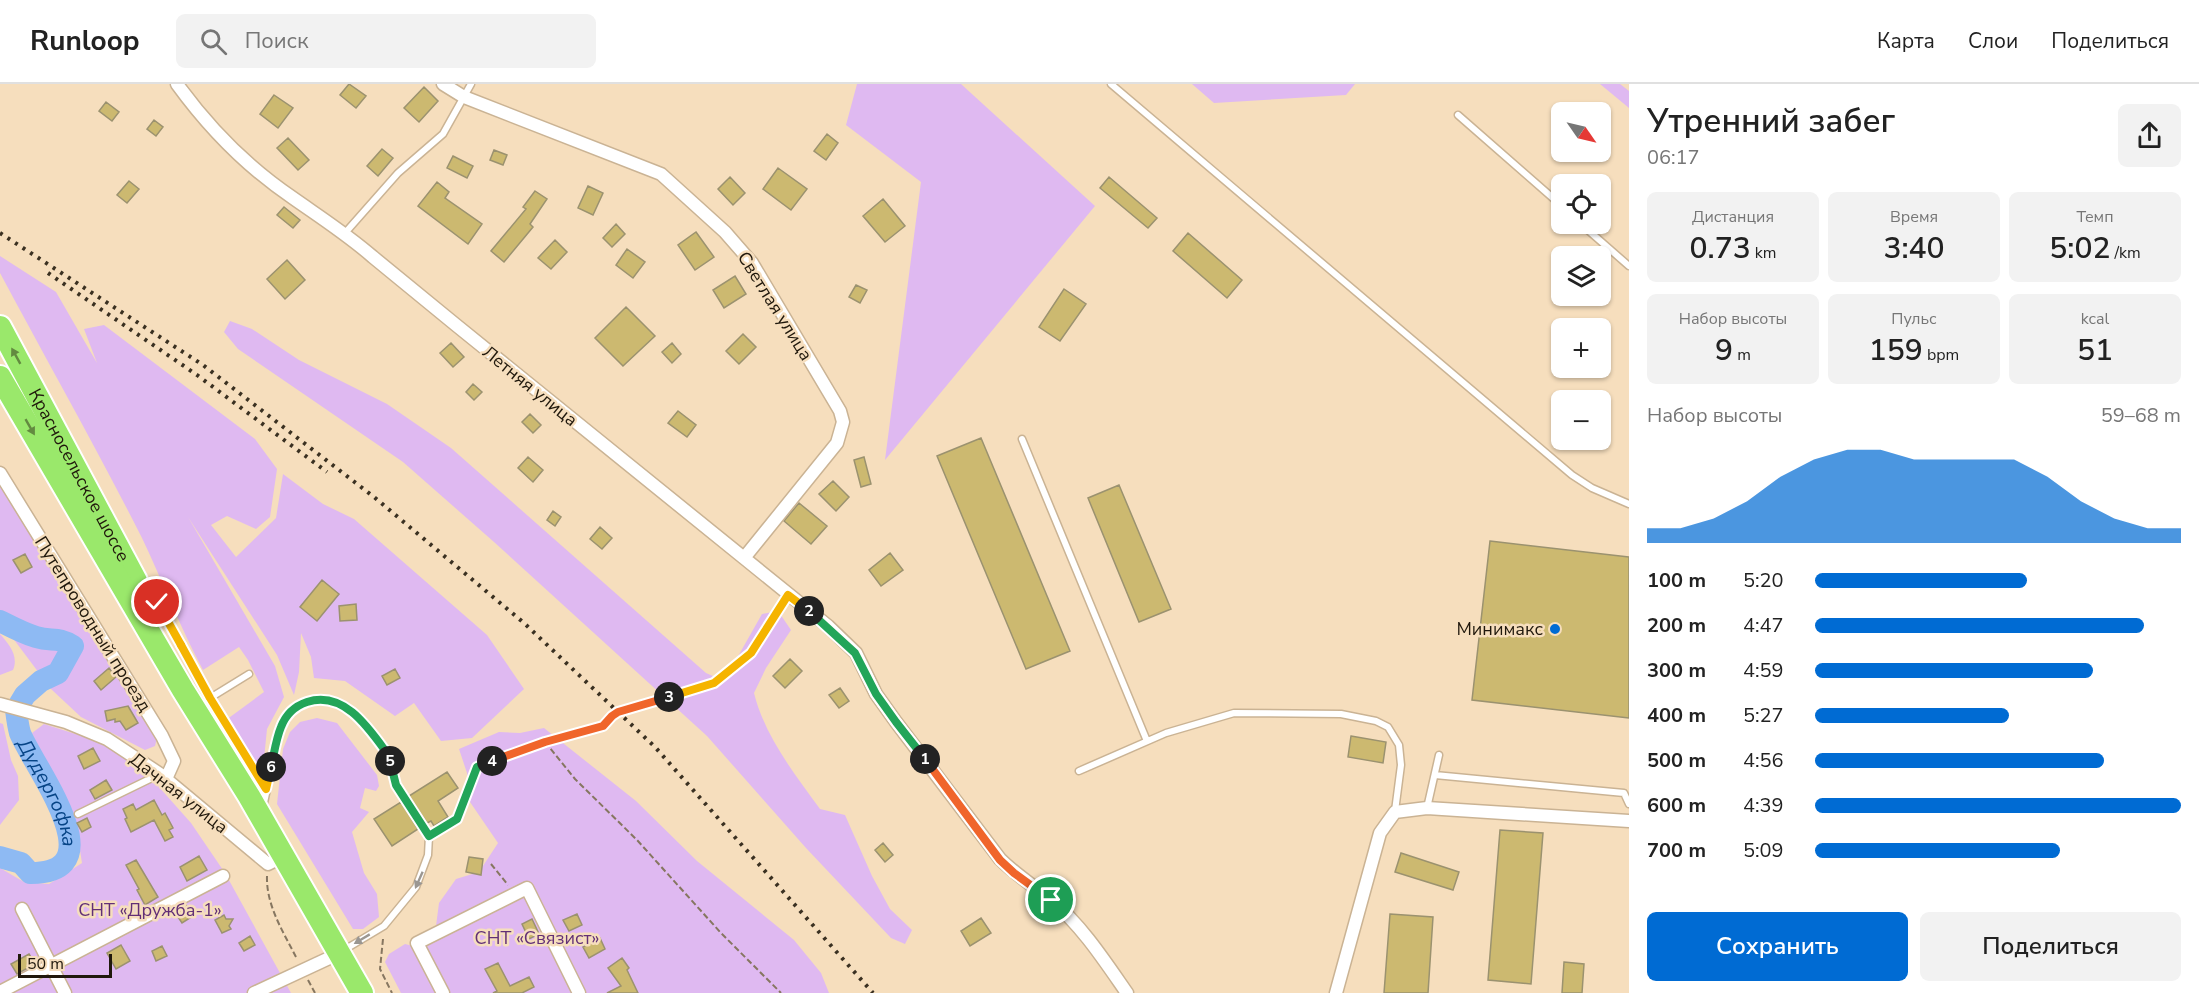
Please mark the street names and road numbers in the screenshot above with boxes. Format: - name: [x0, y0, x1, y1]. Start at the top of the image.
- street label: Светлая улица: [732, 247, 818, 365]
- street label: Летняя улица: [477, 340, 583, 432]
- street label: Красносельское шоссе: [23, 384, 136, 566]
- street label: Путепроводный проезд: [29, 532, 157, 717]
- street label: Дачная улица: [125, 747, 233, 839]

